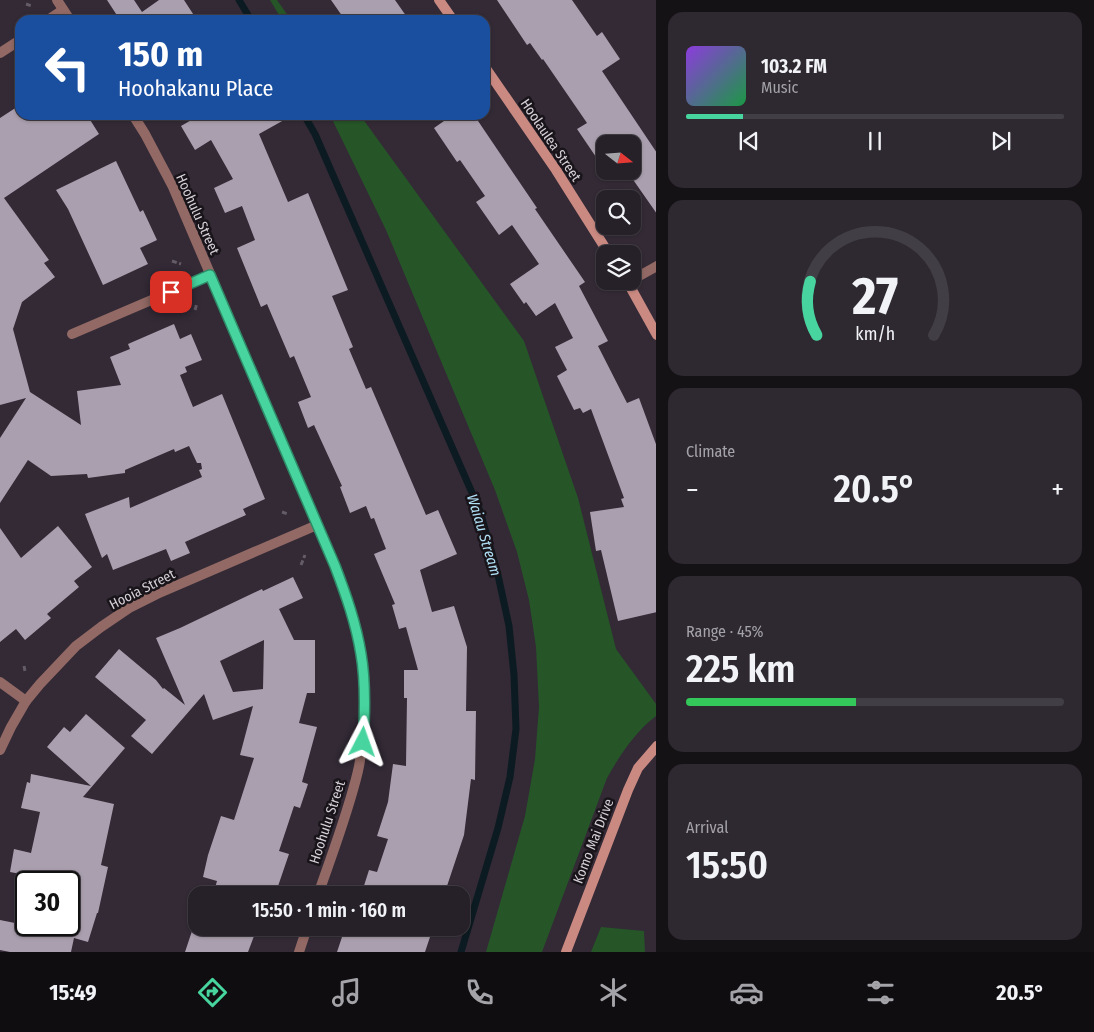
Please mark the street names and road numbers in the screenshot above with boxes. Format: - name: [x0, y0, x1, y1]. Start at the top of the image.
- street label: Hoolaulea Street: [517, 96, 585, 185]
- street label: Hoohulu Street: [172, 171, 223, 258]
- street label: Hooia Street: [107, 565, 178, 613]
- street label: Hoohulu Street: [306, 778, 349, 866]
- street label: Komo Mai Drive: [570, 796, 617, 886]

